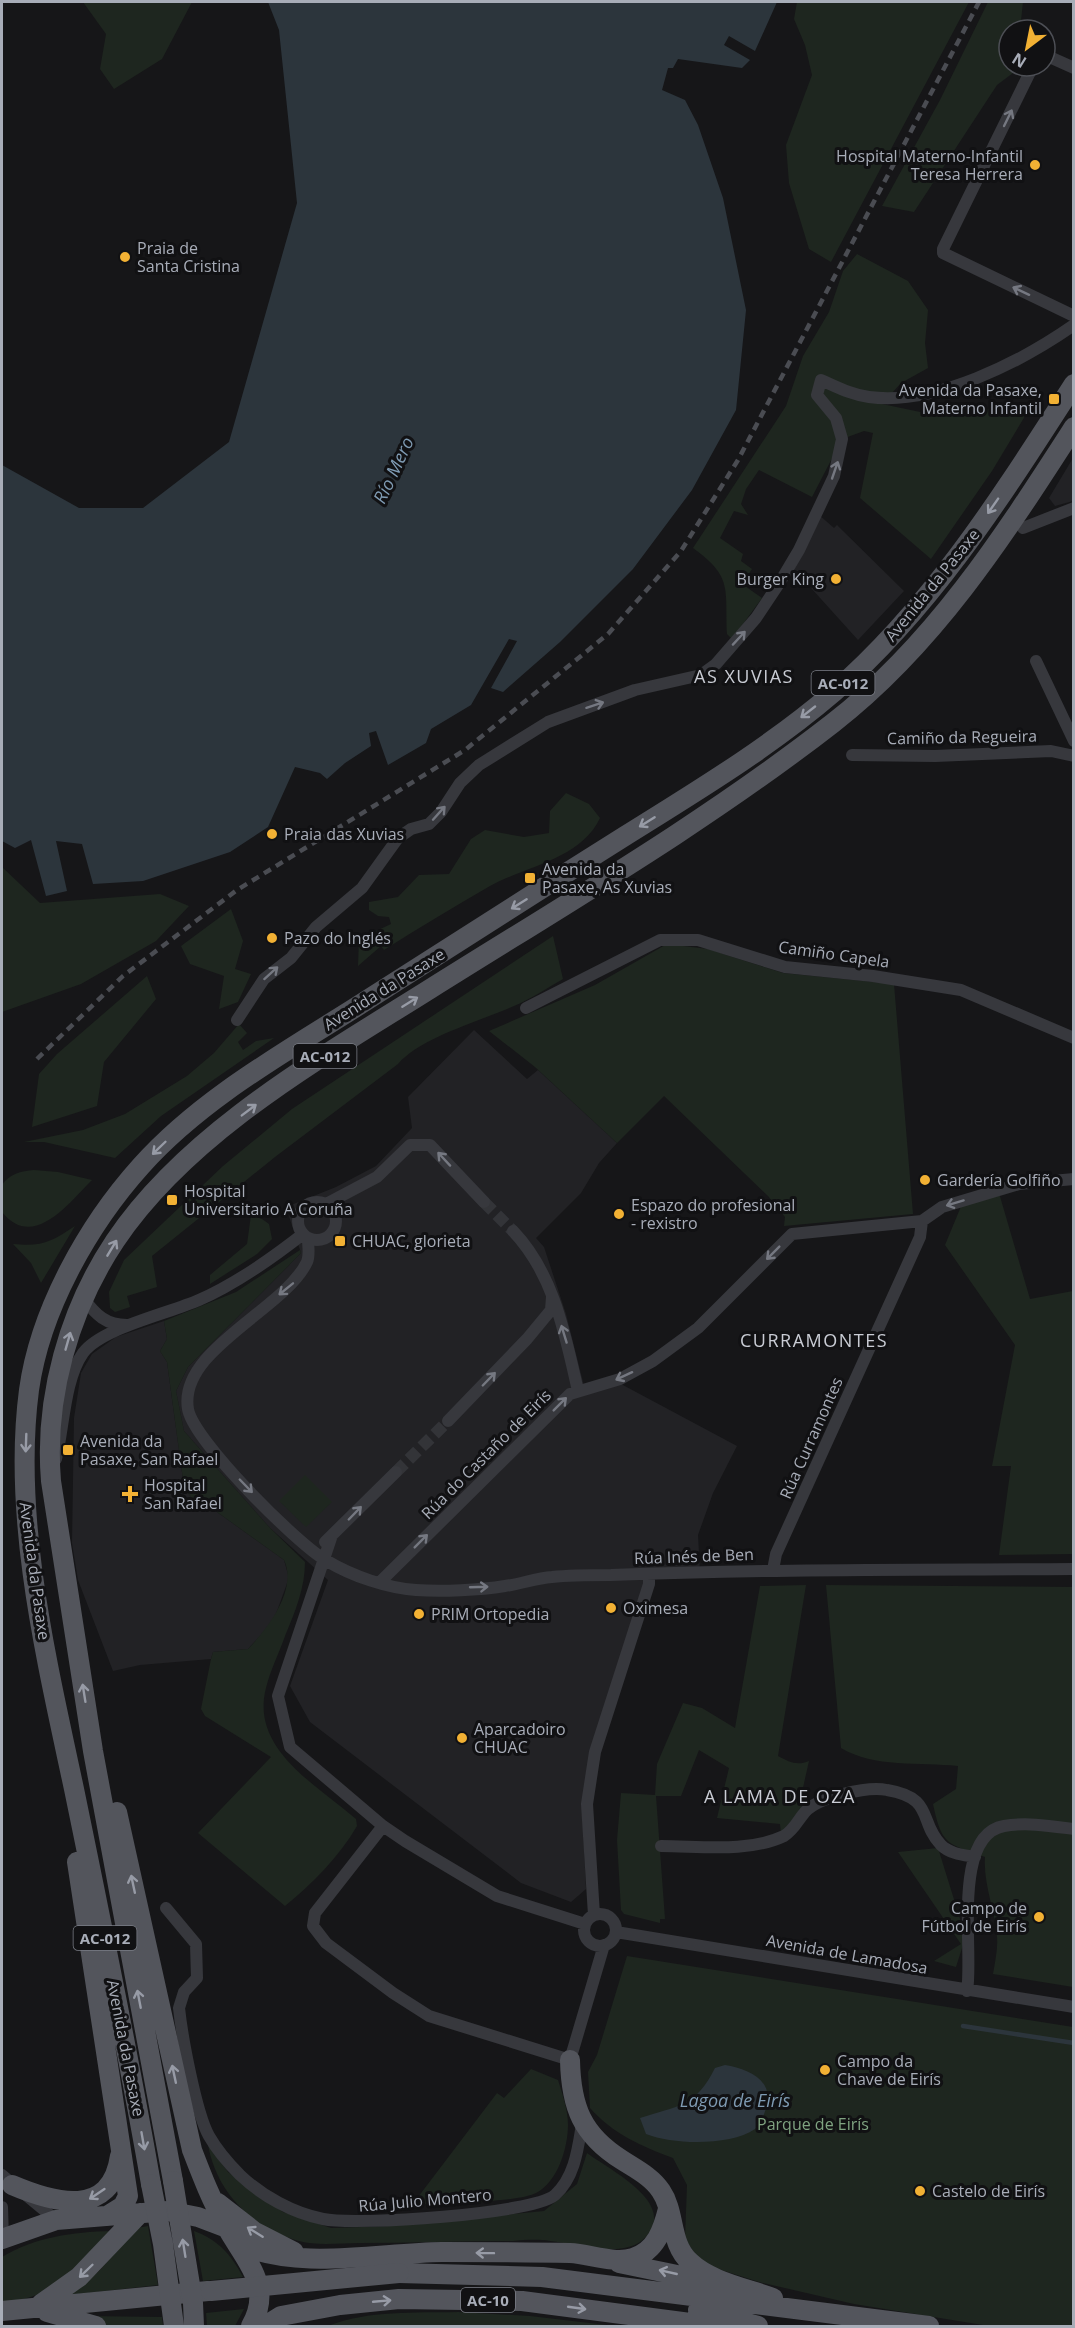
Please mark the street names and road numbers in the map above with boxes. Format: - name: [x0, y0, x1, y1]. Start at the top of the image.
- street label: Avenida da Pasaxe: [880, 524, 984, 646]
- road number: AC-012: [812, 671, 874, 695]
- street label: Camiño da Regueira: [887, 725, 1037, 749]
- street label: Camiño Capela: [777, 935, 891, 973]
- street label: Avenida da Pasaxe: [319, 943, 449, 1035]
- road number: AC-012: [294, 1044, 356, 1068]
- street label: Rúa Curramontes: [774, 1374, 848, 1502]
- street label: Rúa do Castaño de Eirís: [416, 1384, 556, 1524]
- street label: Avenida da Pasaxe: [14, 1501, 56, 1641]
- street label: Rúa Inés de Ben: [634, 1543, 754, 1569]
- road number: AC-012: [74, 1926, 136, 1950]
- street label: Avenida de Lamadosa: [765, 1929, 929, 1979]
- street label: Avenida da Pasaxe: [102, 1978, 150, 2118]
- street label: Rúa Julio Montero: [358, 2183, 492, 2217]
- road number: AC-10: [461, 2288, 515, 2312]

